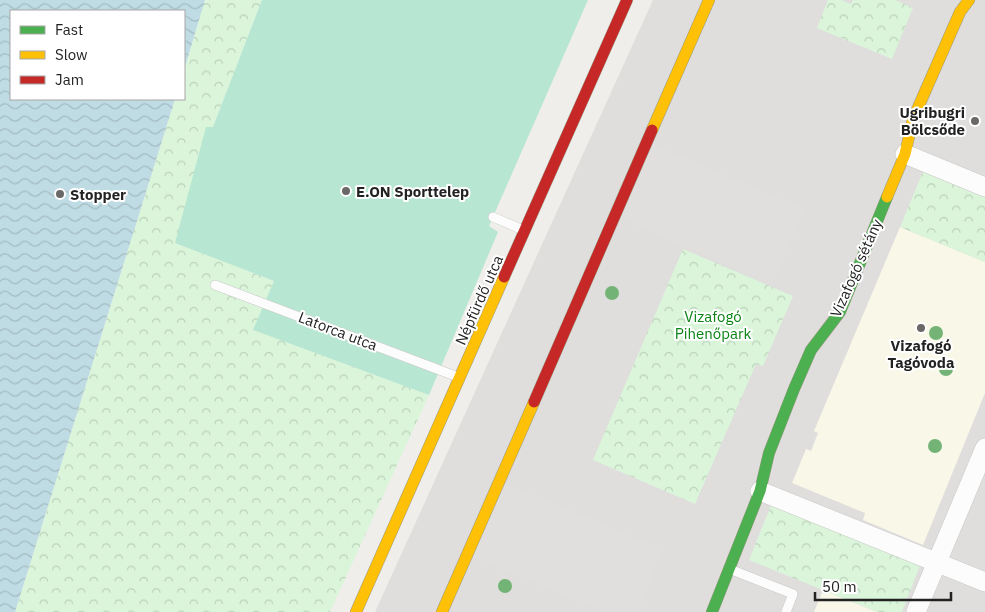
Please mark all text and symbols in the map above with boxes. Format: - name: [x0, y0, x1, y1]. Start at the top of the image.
- legend: [10, 10, 185, 100]
- text: Fast: [55, 20, 83, 39]
- text: Slow: [55, 45, 88, 64]
- text: Jam: [55, 70, 84, 89]
- place label: Ugribugri Bölcsőde: [899, 103, 965, 139]
- marker: Ugribugri Bölcsőde: [969, 115, 981, 127]
- place label: E.ON Sporttelep: [356, 182, 469, 201]
- place label: Stopper: [70, 185, 126, 204]
- marker: E.ON Sporttelep: [340, 185, 352, 197]
- marker: Stopper: [54, 188, 66, 200]
- street label: Vizafogó sétány: [826, 215, 886, 320]
- street label: Népfürdő utca: [451, 252, 507, 348]
- street label: Latorca utca: [296, 307, 380, 355]
- park label: Vizafogó Pihenőpark: [675, 307, 751, 343]
- marker: Vizafogó Tagóvoda: [915, 322, 927, 334]
- place label: Vizafogó Tagóvoda: [888, 336, 955, 372]
- scale bar: [815, 570, 951, 602]
- text: 50 m: [822, 577, 857, 596]

